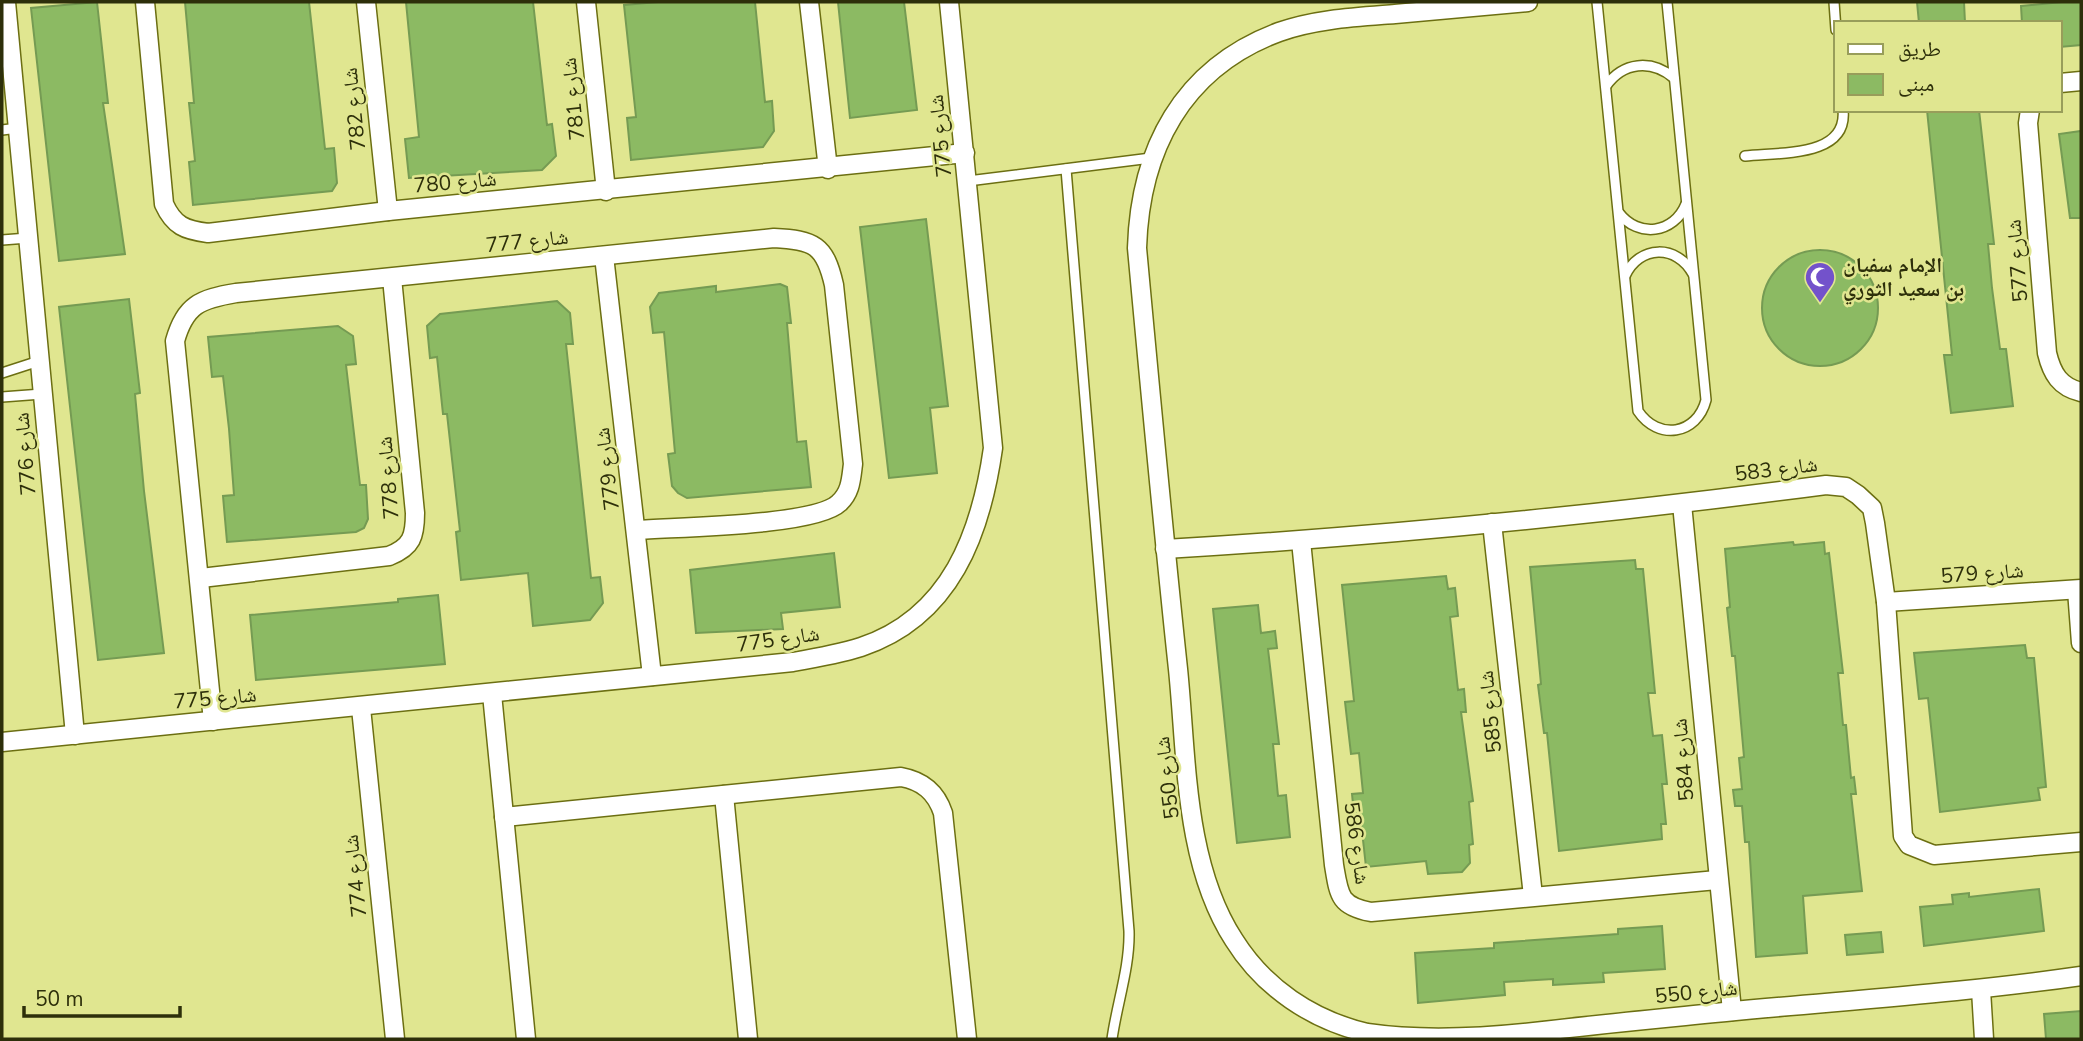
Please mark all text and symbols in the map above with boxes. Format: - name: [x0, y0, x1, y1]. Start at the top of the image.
- legend: [1834, 21, 2062, 112]
- text: طريق: [1898, 35, 1941, 63]
- street label: شارع 781: [555, 56, 591, 142]
- street label: شارع 782: [336, 66, 372, 152]
- text: مبنى: [1898, 70, 1934, 98]
- street label: شارع 775: [922, 93, 958, 179]
- street label: شارع 780: [412, 164, 498, 200]
- street label: شارع 577: [1999, 218, 2035, 304]
- street label: شارع 777: [484, 223, 570, 259]
- place label: الإمام سفيان بن سعيد الثوري: [1843, 251, 1964, 305]
- mosque icon: الإمام سفيان بن سعيد الثوري: [1803, 260, 1837, 304]
- street label: شارع 776: [7, 411, 43, 497]
- street label: شارع 779: [588, 426, 626, 512]
- street label: شارع 778: [370, 435, 406, 521]
- street label: شارع 583: [1733, 450, 1819, 488]
- street label: شارع 579: [1940, 556, 2024, 590]
- street label: شارع 775: [735, 619, 821, 659]
- street label: شارع 585: [1472, 669, 1508, 755]
- street label: شارع 775: [172, 680, 258, 716]
- street label: شارع 584: [1665, 717, 1701, 803]
- street label: شارع 550: [1148, 735, 1186, 821]
- street label: شارع 586: [1337, 800, 1377, 886]
- street label: شارع 774: [337, 833, 373, 919]
- scale bar: [24, 974, 180, 1018]
- street label: شارع 550: [1653, 974, 1739, 1010]
- text: 50 m: [35, 985, 84, 1013]

